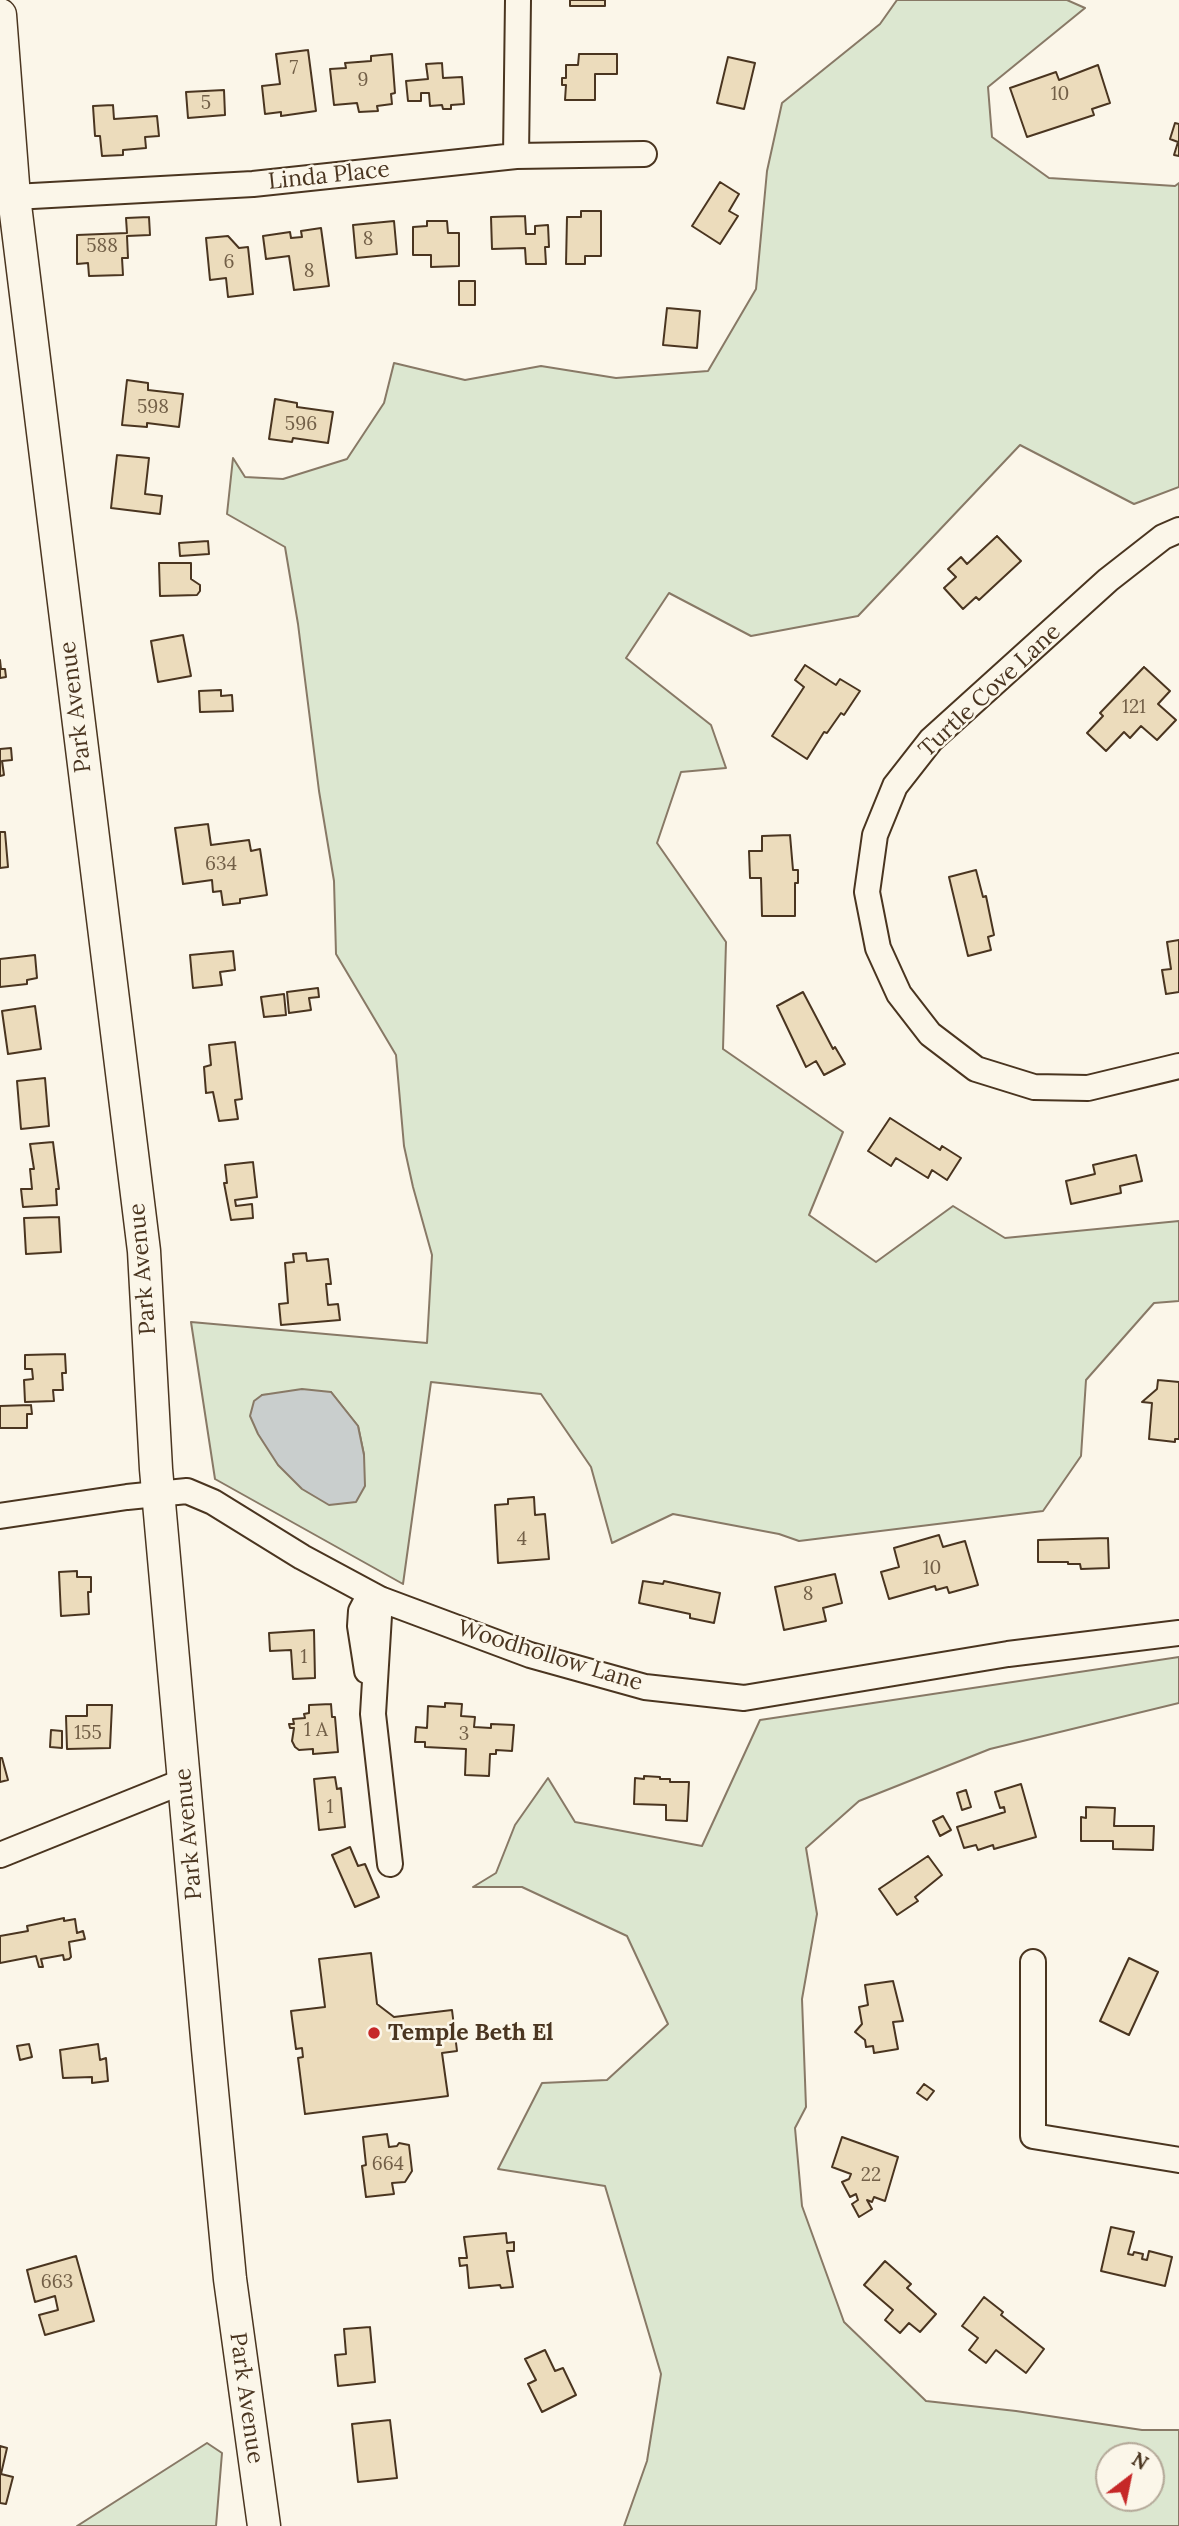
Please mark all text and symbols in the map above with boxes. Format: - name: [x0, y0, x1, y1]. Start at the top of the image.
- house number: 7: [290, 58, 298, 80]
- house number: 9: [358, 70, 368, 92]
- house number: 10: [1051, 84, 1069, 106]
- house number: 5: [201, 93, 211, 115]
- street label: Linda Place: [267, 156, 391, 196]
- house number: 8: [363, 229, 373, 251]
- house number: 588: [86, 236, 118, 258]
- house number: 6: [224, 252, 234, 274]
- house number: 8: [304, 261, 314, 283]
- house number: 598: [137, 397, 169, 419]
- house number: 596: [285, 414, 317, 436]
- street label: Turtle Cove Lane: [914, 618, 1066, 764]
- street label: Park Avenue: [54, 640, 98, 774]
- house number: 121: [1122, 697, 1146, 719]
- house number: 634: [205, 854, 237, 876]
- street label: Park Avenue: [124, 1202, 162, 1336]
- house number: 4: [517, 1529, 527, 1551]
- house number: 10: [923, 1558, 941, 1580]
- house number: 8: [803, 1584, 813, 1606]
- street label: Woodhollow Lane: [454, 1615, 646, 1697]
- house number: 1: [301, 1647, 307, 1669]
- house number: 1 A: [304, 1720, 328, 1742]
- house number: 155: [74, 1723, 102, 1745]
- house number: 3: [459, 1724, 469, 1746]
- street label: Park Avenue: [170, 1767, 208, 1901]
- house number: 1: [327, 1797, 333, 1819]
- place label: Temple Beth El: [388, 2019, 553, 2047]
- marker: Temple Beth El: [366, 2025, 382, 2041]
- house number: 664: [372, 2154, 404, 2176]
- house number: 22: [861, 2165, 881, 2187]
- house number: 663: [41, 2272, 73, 2294]
- street label: Park Avenue: [223, 2331, 269, 2465]
- north arrow: [1095, 2442, 1165, 2512]
- text: N: [1127, 2447, 1153, 2475]

